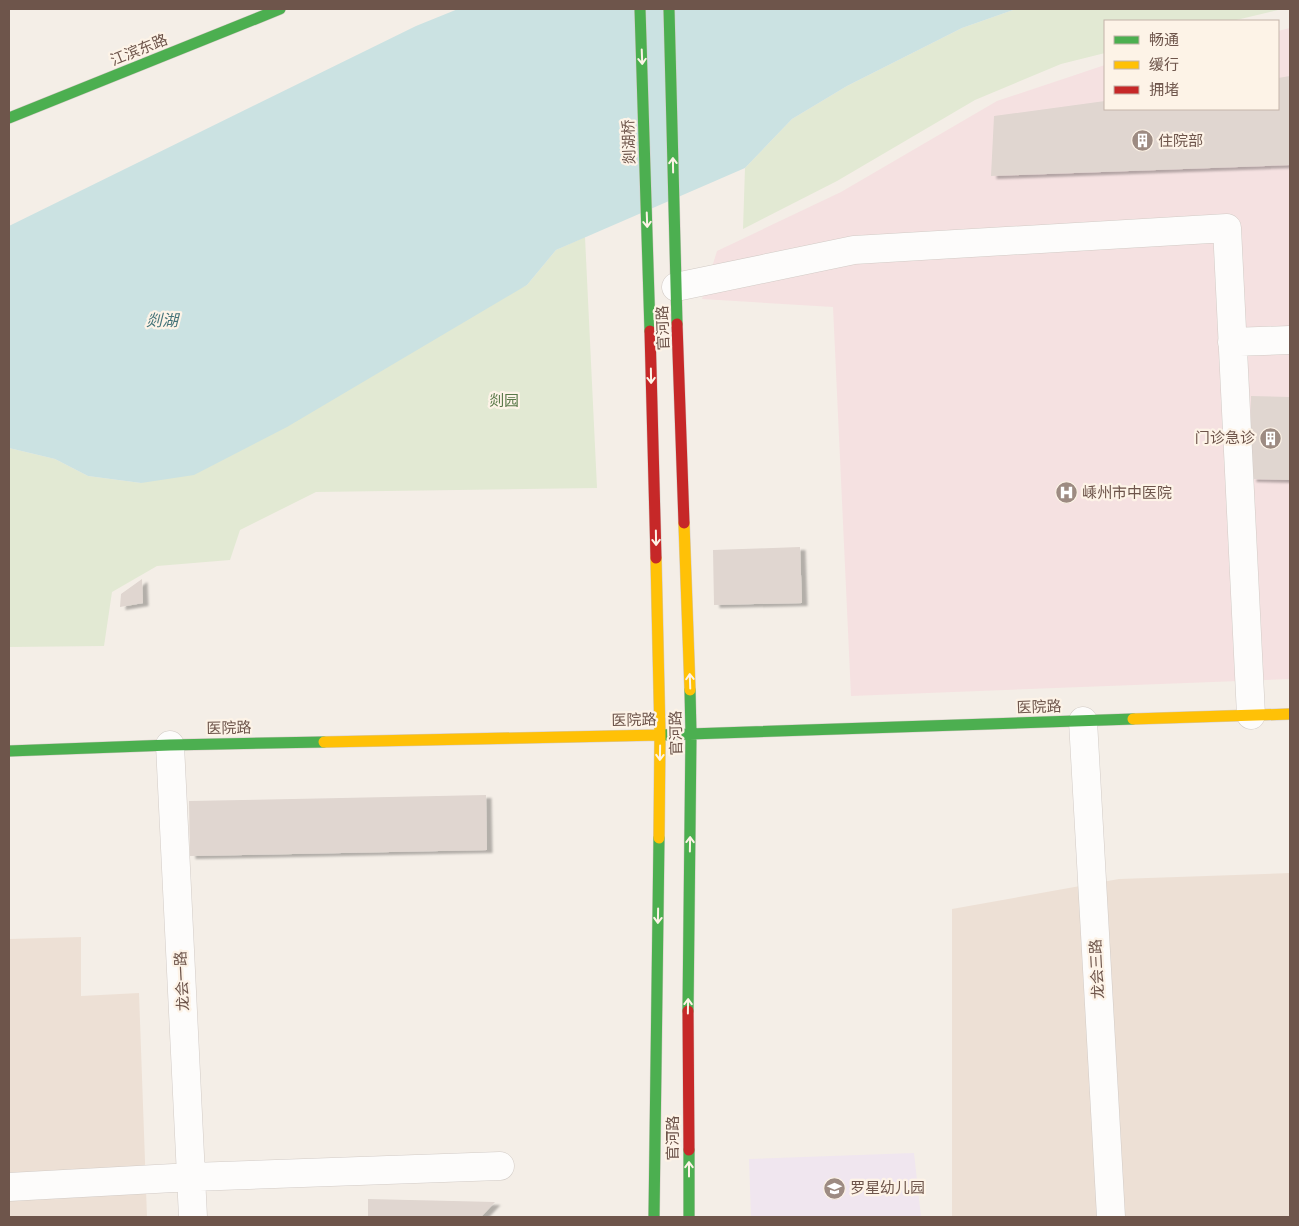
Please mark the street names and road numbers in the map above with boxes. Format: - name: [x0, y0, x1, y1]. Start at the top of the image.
- street label: 江滨东路: [108, 30, 170, 70]
- street label: 剡湖桥: [619, 119, 639, 165]
- street label: 官河路: [653, 305, 673, 351]
- street label: 医院路: [1016, 697, 1062, 717]
- street label: 官河路: [667, 710, 685, 756]
- street label: 医院路: [611, 711, 657, 729]
- street label: 医院路: [206, 719, 252, 737]
- street label: 龙会三路: [1086, 939, 1108, 999]
- street label: 龙会一路: [171, 951, 193, 1011]
- street label: 官河路: [664, 1115, 682, 1161]

